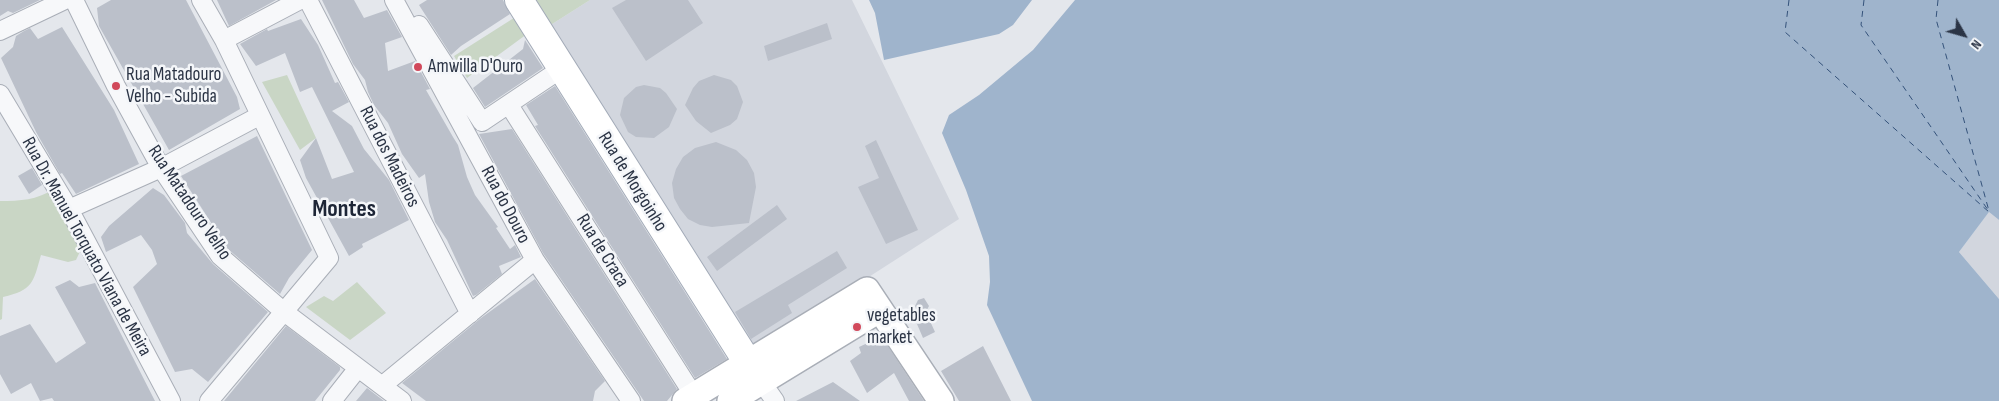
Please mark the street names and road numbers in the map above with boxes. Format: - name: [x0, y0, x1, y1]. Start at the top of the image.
- street label: Rua dos Madeiros: [354, 103, 424, 211]
- street label: Rua de Morgoinho: [592, 128, 672, 236]
- street label: Rua Dr. Manuel Torquato Viana de Meira: [16, 134, 156, 360]
- street label: Rua Matadouro Velho: [142, 141, 236, 265]
- street label: Rua do Douro: [475, 163, 535, 247]
- street label: Rua de Craca: [571, 210, 633, 292]

